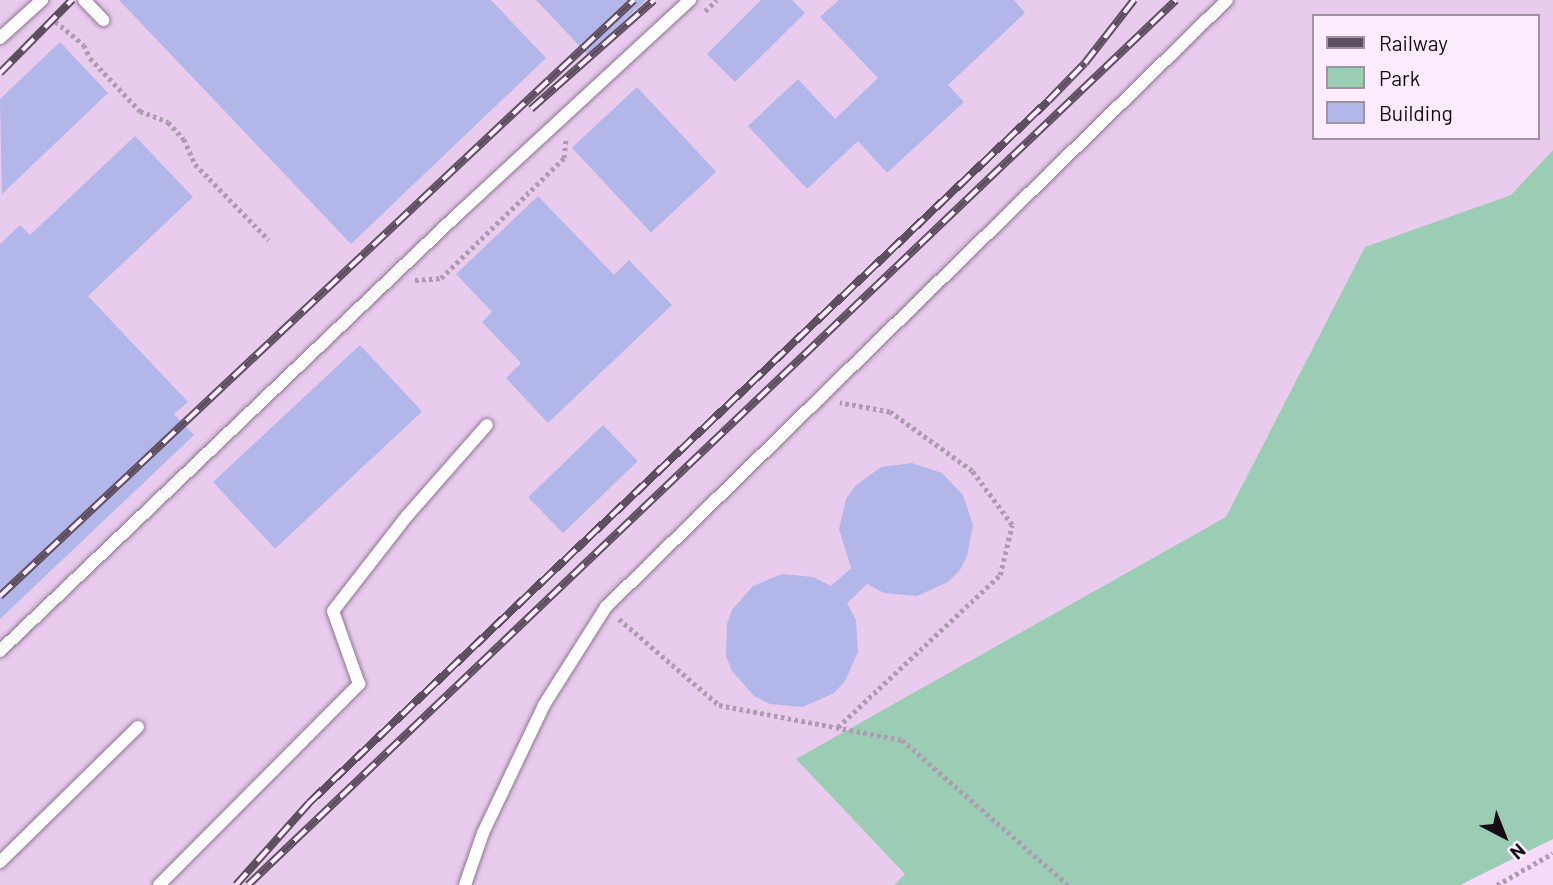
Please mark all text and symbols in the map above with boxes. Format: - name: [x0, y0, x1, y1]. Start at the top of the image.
- legend: [1312, 14, 1539, 140]
- text: Railway: [1379, 30, 1448, 55]
- text: Park: [1379, 65, 1420, 90]
- text: Building: [1379, 100, 1453, 125]
- north arrow: [1469, 801, 1539, 871]
- text: N: [1506, 839, 1531, 865]

